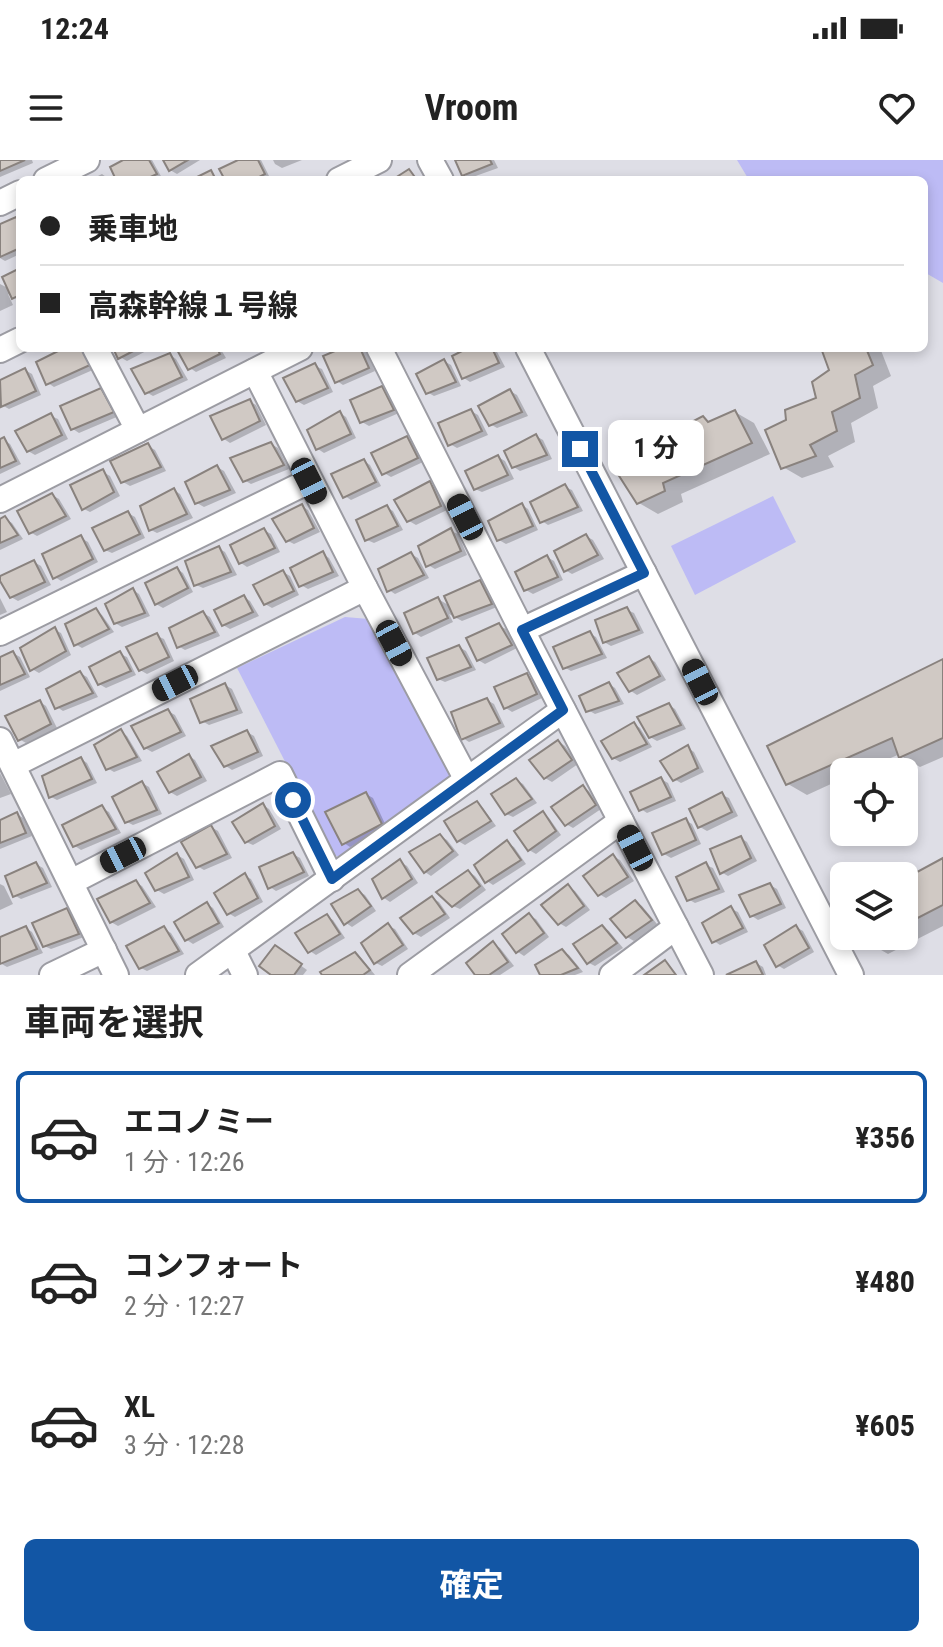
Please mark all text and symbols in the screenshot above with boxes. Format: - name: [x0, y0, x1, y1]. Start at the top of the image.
- text: 12:24: [40, 11, 109, 46]
- icon: menu: [24, 86, 68, 130]
- icon: heart: [875, 86, 919, 130]
- text: Vroom: [424, 87, 519, 129]
- text: 乗車地: [88, 211, 178, 246]
- text: 高森幹線１号線: [88, 288, 298, 323]
- callout: 1 分: [608, 421, 704, 477]
- route end: [562, 431, 598, 467]
- text: 1 分: [633, 433, 679, 463]
- car: [287, 454, 331, 508]
- car: [443, 490, 487, 544]
- car: [372, 616, 416, 670]
- car: [678, 655, 722, 709]
- car: [148, 661, 202, 705]
- map controls: [830, 758, 918, 950]
- button: locate: [830, 758, 918, 846]
- route start: [275, 782, 311, 818]
- car: [613, 821, 657, 875]
- car: [96, 833, 150, 877]
- button: layers: [830, 862, 918, 950]
- text: 車両を選択: [24, 1002, 204, 1044]
- icon: car: [28, 1101, 100, 1173]
- text: エコノミー: [124, 1104, 274, 1139]
- text: ¥356: [855, 1120, 915, 1155]
- text: 1 分 · 12:26: [124, 1147, 244, 1177]
- icon: car: [28, 1245, 100, 1317]
- text: コンフォート: [124, 1248, 303, 1283]
- text: ¥480: [855, 1264, 915, 1299]
- text: 2 分 · 12:27: [124, 1291, 244, 1321]
- icon: car: [28, 1389, 100, 1461]
- text: XL: [124, 1389, 155, 1424]
- text: ¥605: [855, 1408, 915, 1443]
- text: 3 分 · 12:28: [124, 1430, 244, 1460]
- button: 確定: [24, 1539, 919, 1631]

